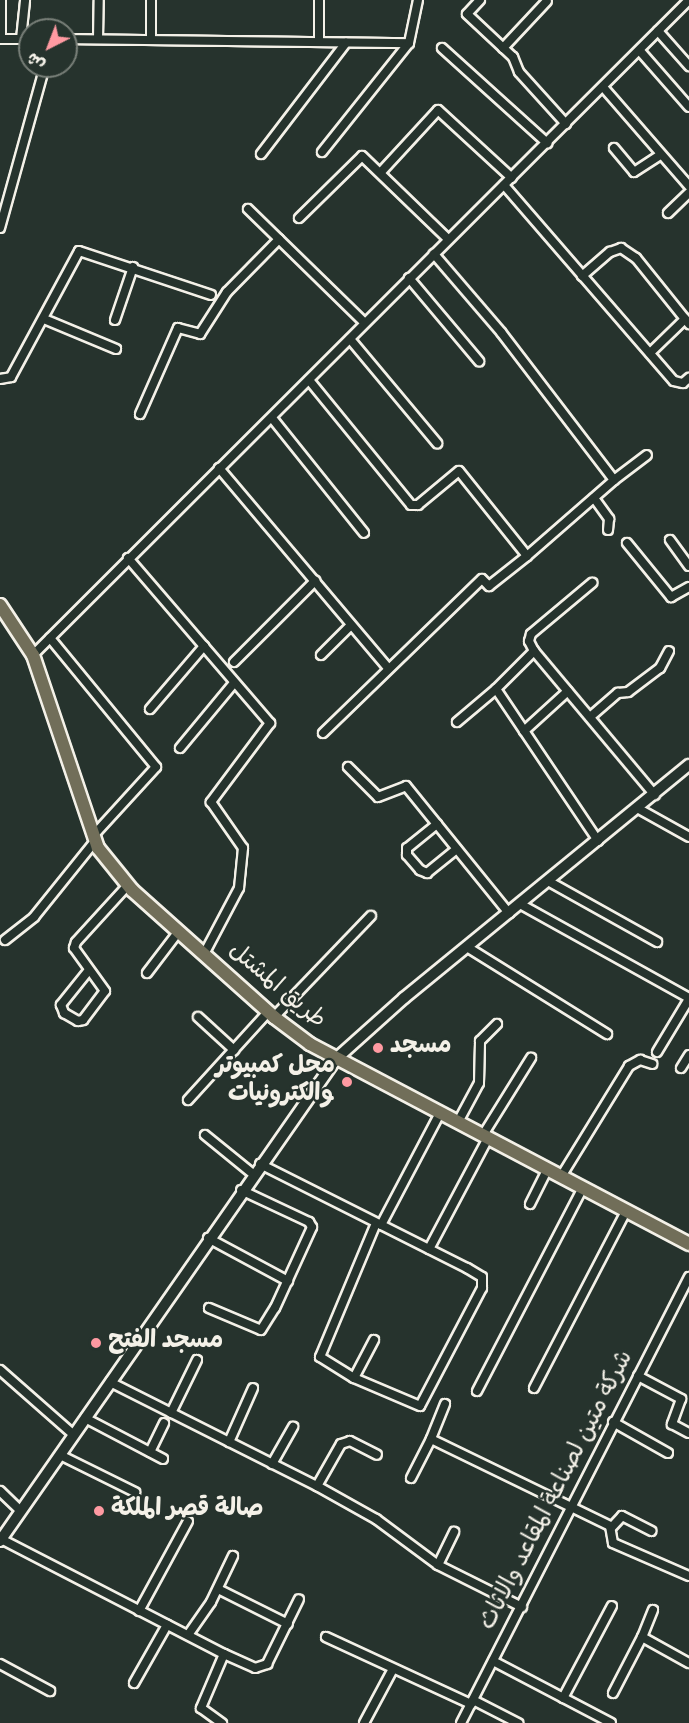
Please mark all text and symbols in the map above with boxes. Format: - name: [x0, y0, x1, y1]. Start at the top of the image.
- north arrow: [18, 18, 78, 78]
- text: ش: [23, 46, 51, 75]
- street label: طريق المشتل: [221, 938, 331, 1036]
- place label: مسجد: [390, 1034, 452, 1062]
- marker: مسجد: [371, 1041, 385, 1055]
- place label: محل كمبيوتر والكترونيات: [216, 1054, 335, 1110]
- marker: محل كمبيوتر والكترونيات: [340, 1075, 354, 1089]
- place label: مسجد الفتح: [108, 1329, 223, 1357]
- marker: مسجد الفتح: [89, 1336, 103, 1350]
- street label: شركة متين لصناعة المقاعد والاثاث: [475, 1346, 641, 1636]
- place label: صالة قصر الملكة: [111, 1497, 263, 1525]
- marker: صالة قصر الملكة: [92, 1504, 106, 1518]

